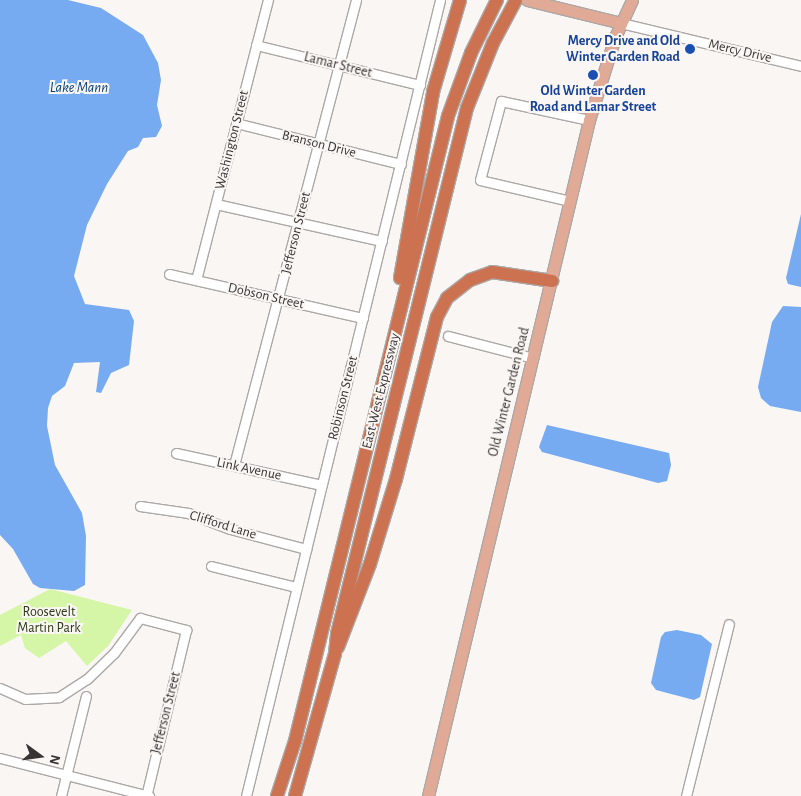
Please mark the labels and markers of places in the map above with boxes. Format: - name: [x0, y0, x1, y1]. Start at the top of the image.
- place label: Mercy Drive and Old Winter Garden Road: [566, 33, 680, 65]
- marker: Mercy Drive and Old Winter Garden Road: [684, 43, 696, 55]
- marker: Old Winter Garden Road and Lamar Street: [587, 69, 599, 81]
- place label: Old Winter Garden Road and Lamar Street: [530, 83, 656, 115]

